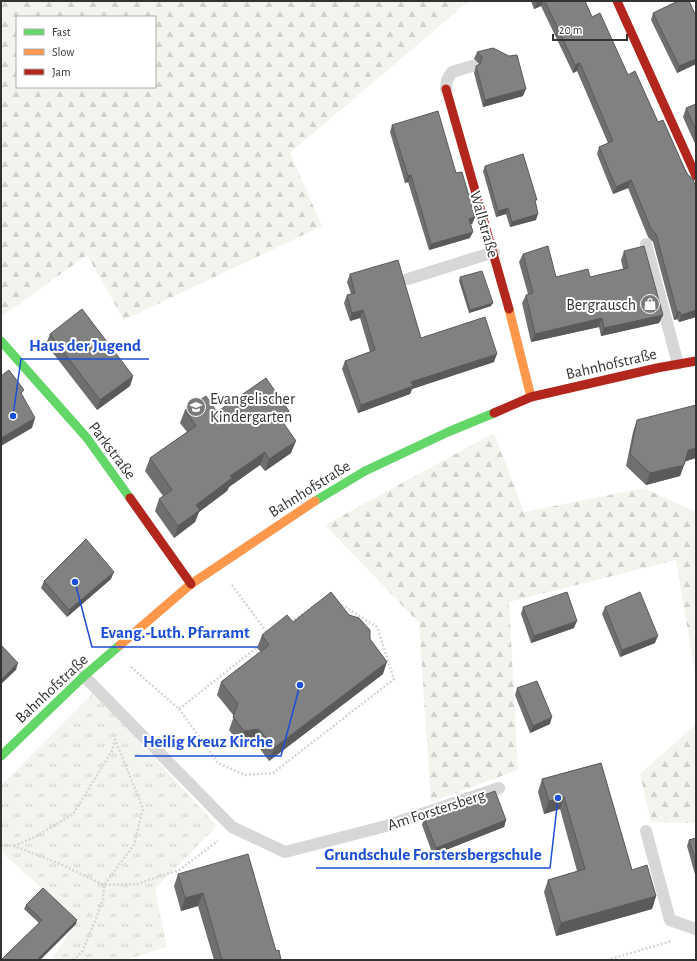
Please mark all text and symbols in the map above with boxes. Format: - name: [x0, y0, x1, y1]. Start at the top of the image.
- legend: [16, 16, 156, 88]
- scale bar: [553, 16, 627, 42]
- text: 20 m: [559, 24, 582, 36]
- text: Fast: [52, 26, 71, 38]
- text: Slow: [52, 46, 74, 58]
- text: Jam: [52, 66, 71, 78]
- street label: Wallstraße: [467, 189, 501, 259]
- shop icon: Bergrausch: [639, 293, 661, 315]
- place label: Bergrausch: [566, 297, 636, 313]
- callout: Haus der Jugend: [21, 330, 149, 359]
- text: Haus der Jugend: [29, 337, 141, 354]
- street label: Bahnhofstraße: [564, 346, 658, 382]
- place label: Evangelischer Kindergarten: [210, 391, 296, 425]
- school or university icon: Evangelischer Kindergarten: [185, 396, 207, 418]
- street label: Parkstraße: [86, 419, 139, 482]
- street label: Bahnhofstraße: [266, 457, 353, 520]
- callout: Evang.-Luth. Pfarramt: [92, 618, 258, 647]
- text: Evang.-Luth. Pfarramt: [100, 624, 250, 641]
- street label: Bahnhofstraße: [12, 651, 91, 726]
- callout: Heilig Kreuz Kirche: [135, 727, 281, 756]
- text: Heilig Kreuz Kirche: [143, 733, 273, 750]
- street label: Am Forstersberg: [386, 787, 487, 833]
- callout: Grundschule Forstersbergschule: [316, 839, 550, 868]
- text: Grundschule Forstersbergschule: [324, 846, 542, 863]

